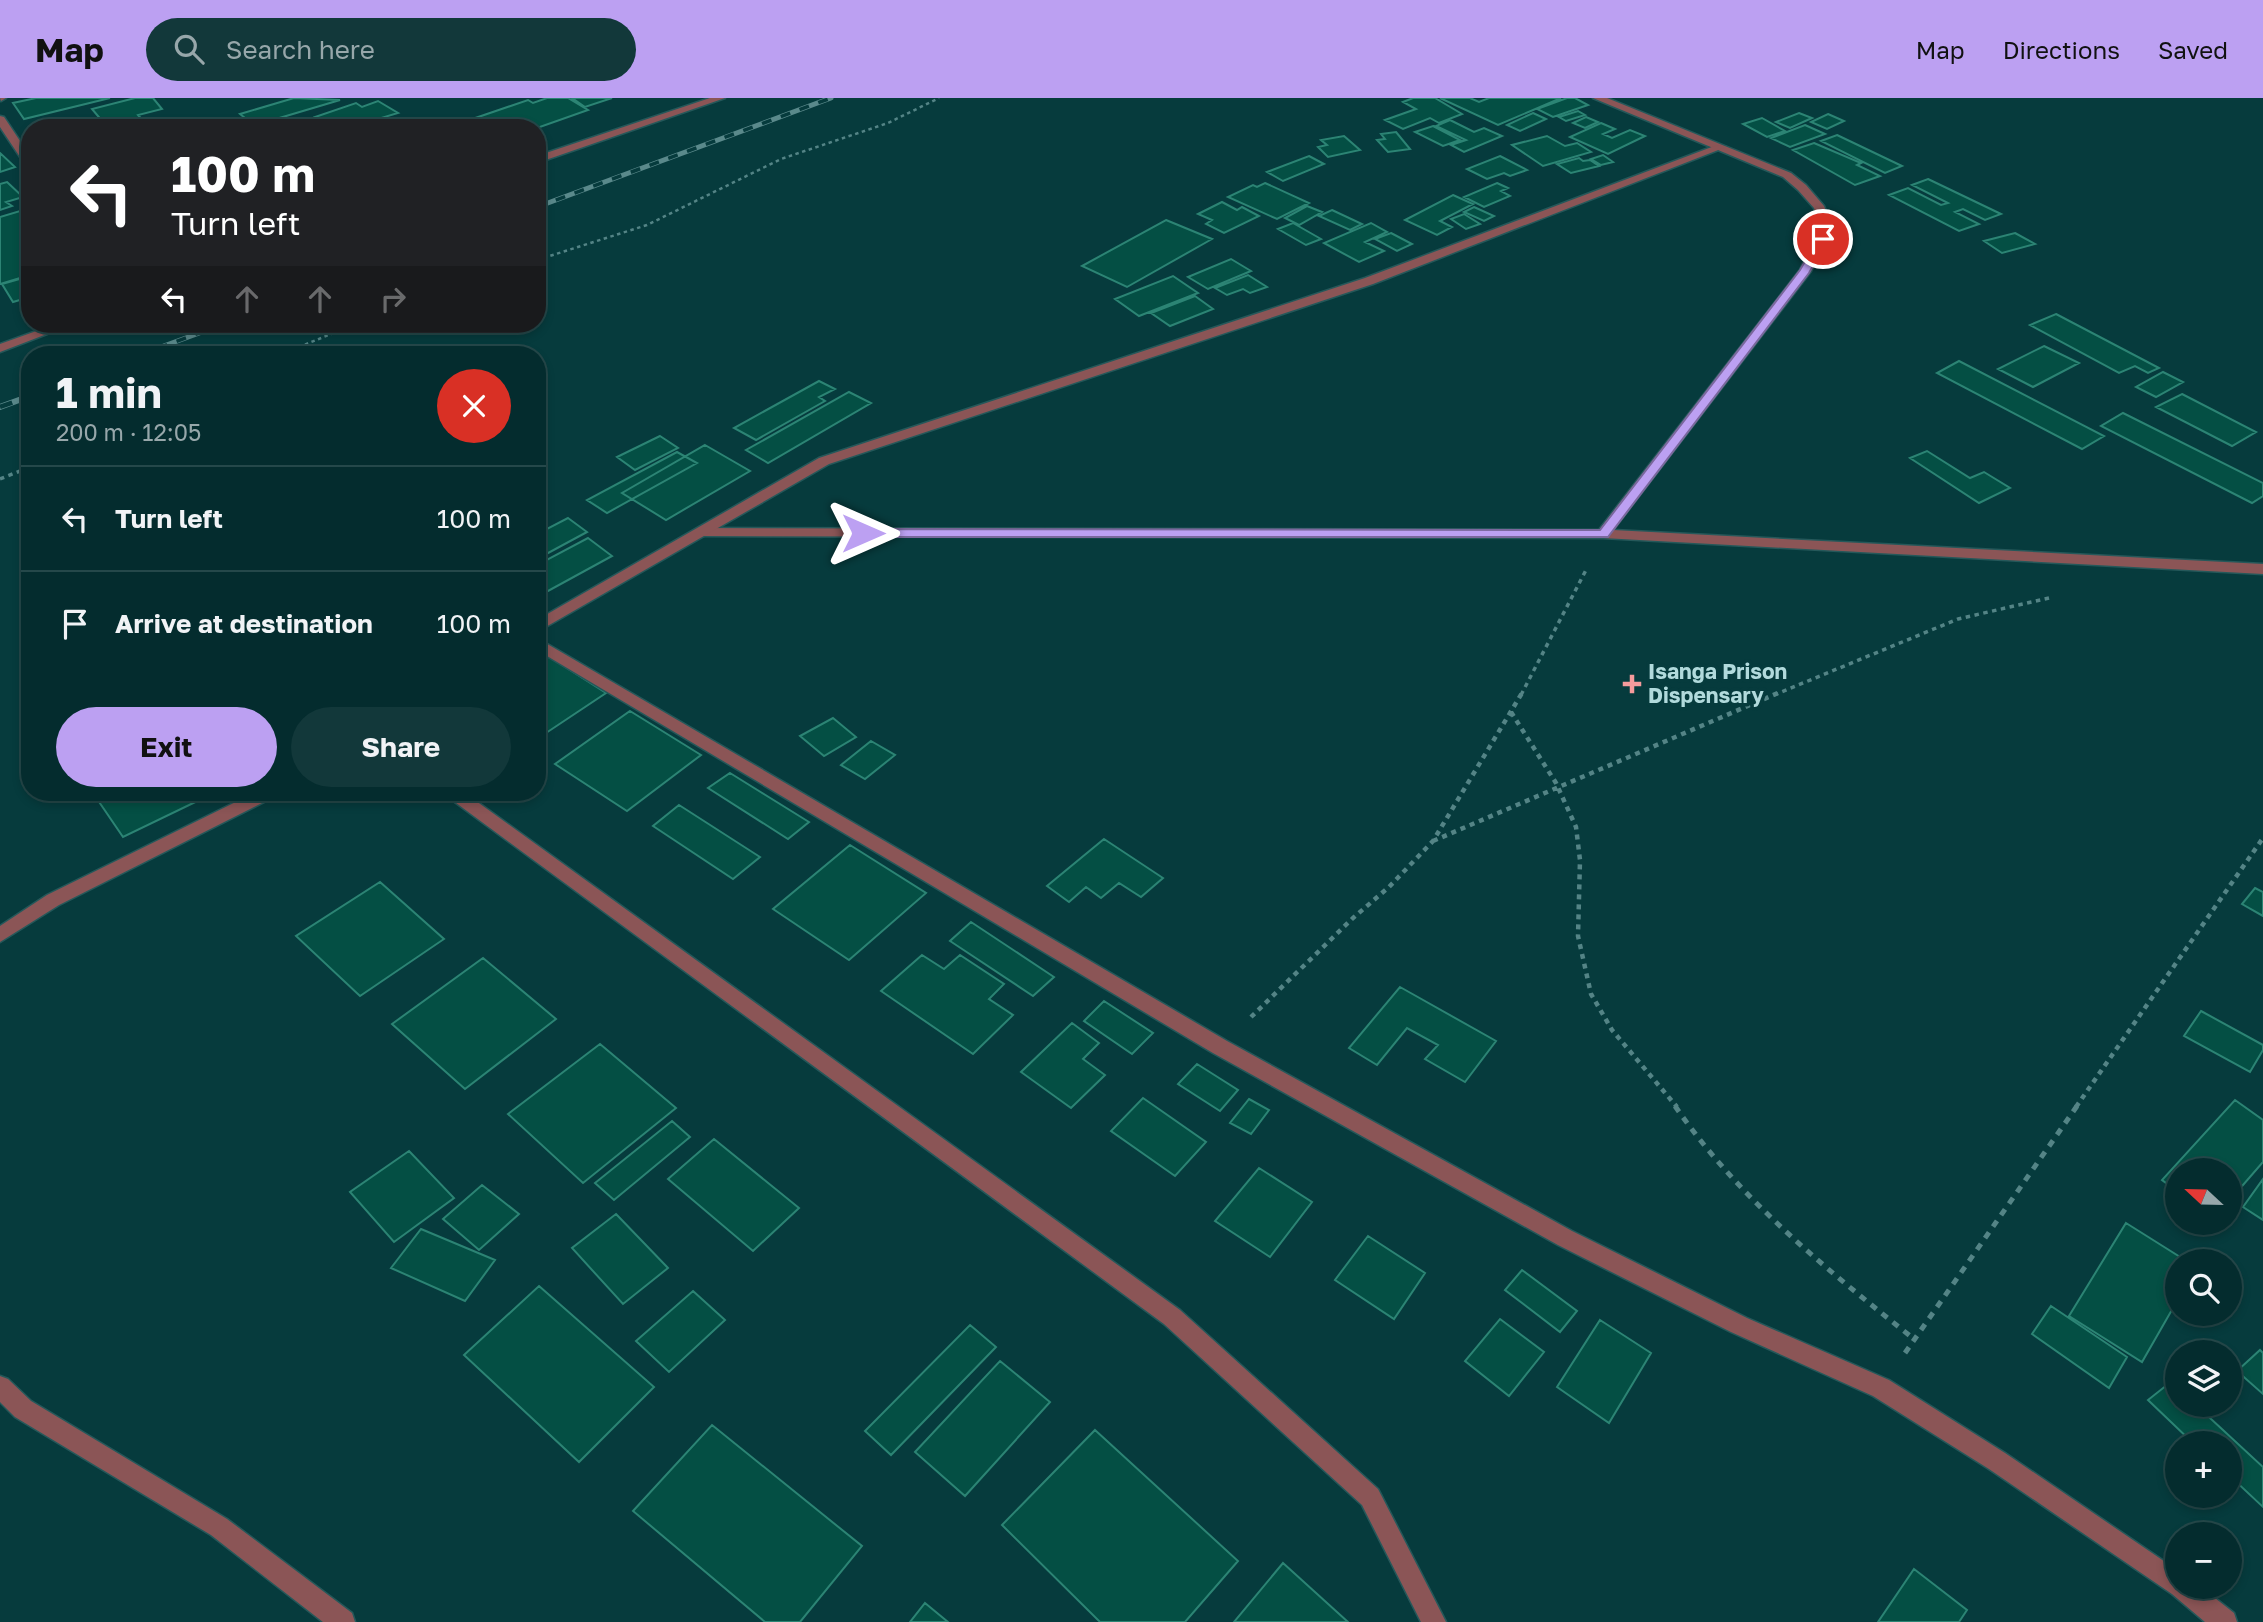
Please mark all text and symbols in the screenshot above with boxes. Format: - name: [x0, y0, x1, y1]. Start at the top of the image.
- search box: [146, 18, 636, 81]
- text: Map: [35, 30, 104, 69]
- icon: search: [170, 30, 208, 68]
- text: Search here: [226, 34, 375, 65]
- text: Map: [1916, 35, 1965, 64]
- text: Directions: [2003, 35, 2120, 64]
- text: Saved: [2158, 35, 2228, 64]
- text: 100 m: [171, 144, 315, 203]
- icon: left: [56, 147, 147, 238]
- text: Turn left: [171, 204, 300, 242]
- pin: [1793, 209, 1853, 269]
- icon: arrive: [1804, 220, 1842, 258]
- icon: left: [155, 280, 193, 318]
- icon: ahead: [228, 280, 266, 318]
- icon: ahead: [301, 280, 339, 318]
- icon: right: [374, 280, 412, 318]
- text: 1 min: [56, 367, 162, 417]
- button: close: [437, 369, 511, 443]
- text: 200 m · 12:05: [56, 418, 201, 446]
- position arrow: [826, 496, 900, 570]
- icon: left: [56, 500, 94, 538]
- text: Turn left: [115, 503, 223, 534]
- text: 100 m: [437, 503, 511, 534]
- icon: arrive: [56, 605, 94, 643]
- text: Arrive at destination: [115, 608, 373, 639]
- text: 100 m: [437, 608, 511, 639]
- place label: Isanga Prison Dispensary: [1648, 658, 1787, 708]
- marker: Isanga Prison Dispensary: [1622, 674, 1642, 694]
- button: Exit: [56, 707, 277, 787]
- button: Share: [291, 707, 511, 787]
- north arrow: [2165, 1158, 2242, 1236]
- map controls: [2165, 1158, 2242, 1599]
- button: search: [2165, 1249, 2242, 1326]
- button: layers: [2165, 1340, 2242, 1417]
- button: +: [2165, 1431, 2242, 1508]
- button: −: [2165, 1522, 2242, 1599]

